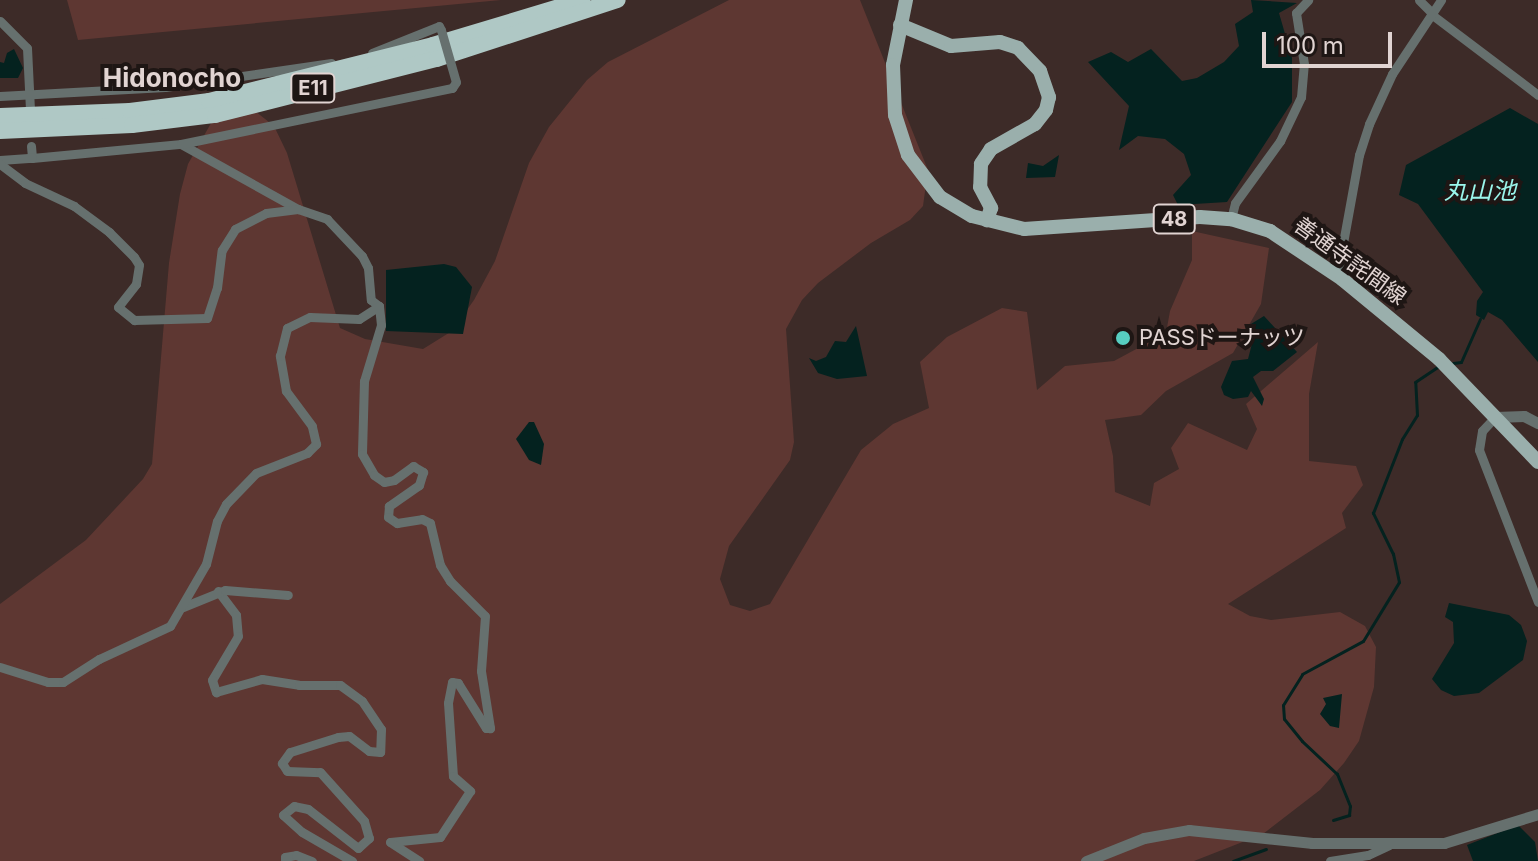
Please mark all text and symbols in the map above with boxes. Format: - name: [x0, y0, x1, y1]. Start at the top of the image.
- scale bar: [1266, 16, 1396, 66]
- text: 100 m: [1276, 31, 1344, 60]
- district label: Hidonocho: [103, 62, 241, 94]
- road number: E11: [289, 72, 337, 104]
- water label: 丸山池: [1444, 177, 1516, 205]
- road number: 48: [1152, 203, 1196, 235]
- street label: 善通寺詫間線: [1289, 212, 1411, 310]
- place label: PASSドーナッツ: [1139, 325, 1305, 351]
- marker: PASSドーナッツ: [1114, 329, 1132, 347]

